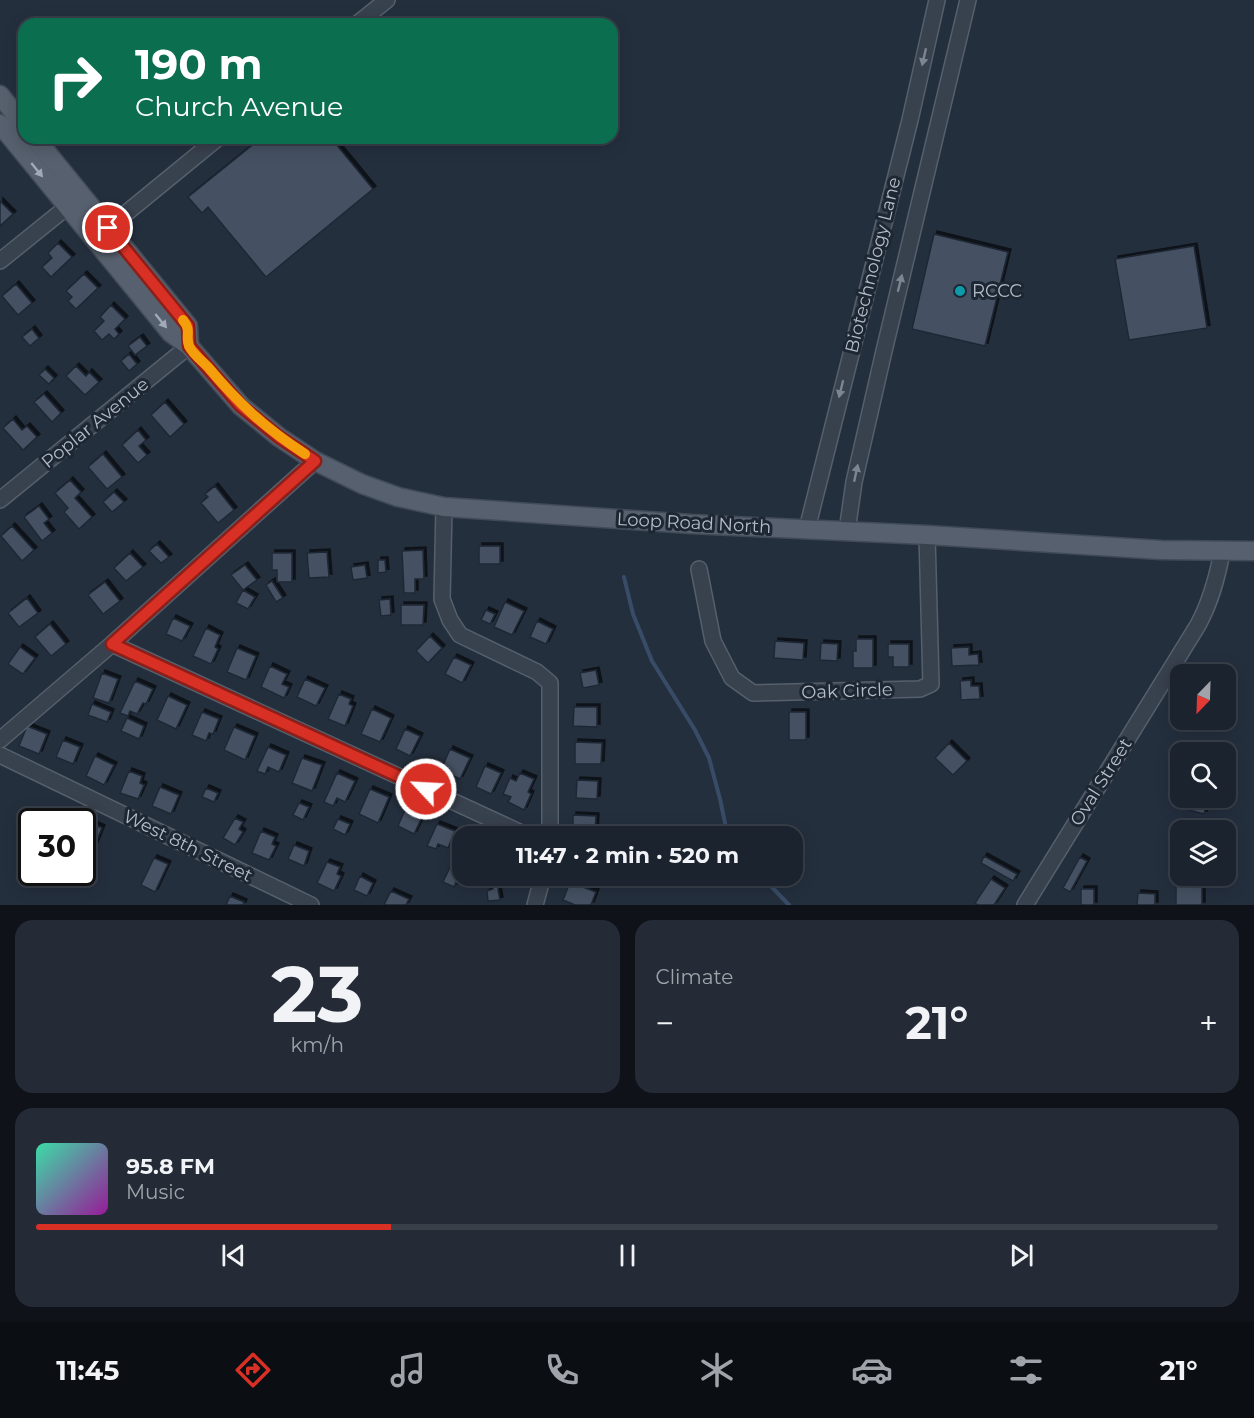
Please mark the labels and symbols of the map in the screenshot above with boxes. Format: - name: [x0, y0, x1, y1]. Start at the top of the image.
- one-way arrow: [919, 48, 928, 67]
- one-way arrow: [30, 162, 43, 177]
- street label: Biotechnology Lane: [841, 175, 906, 355]
- pin: [82, 202, 133, 253]
- one-way arrow: [895, 274, 905, 293]
- place label: RCCC: [972, 280, 1022, 302]
- marker: RCCC: [953, 284, 967, 298]
- one-way arrow: [154, 313, 166, 328]
- street label: Poplar Avenue: [37, 373, 153, 473]
- one-way arrow: [836, 380, 846, 398]
- one-way arrow: [852, 464, 861, 483]
- street label: Loop Road North: [616, 508, 772, 538]
- north arrow: [1170, 664, 1236, 730]
- street label: Oak Circle: [801, 678, 893, 704]
- street label: Oval Street: [1065, 734, 1137, 830]
- position arrow: [394, 757, 458, 821]
- street label: West 8th Street: [120, 805, 256, 887]
- speed limit sign: 30: [18, 808, 96, 886]

